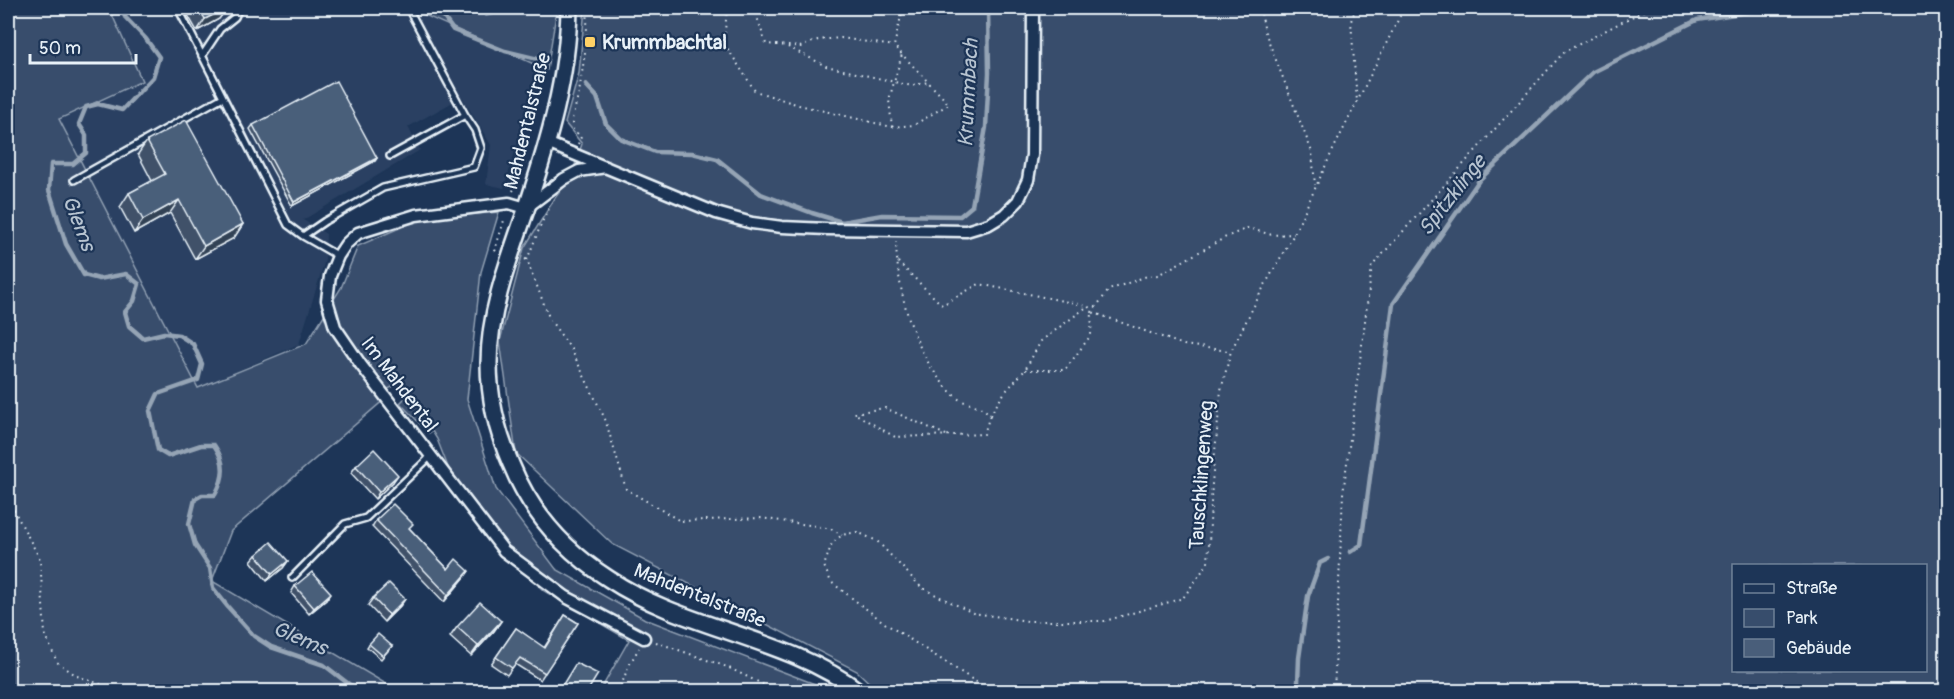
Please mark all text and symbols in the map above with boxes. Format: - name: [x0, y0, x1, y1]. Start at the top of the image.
- scale bar: [30, 27, 136, 65]
- place label: Krummbachtal: [602, 30, 727, 55]
- marker: Krummbachtal: [583, 35, 597, 49]
- text: 50 m: [39, 37, 81, 60]
- water label: Krummbach: [952, 37, 985, 148]
- street label: Mahdentalstraße: [498, 50, 557, 192]
- water label: Spitzklinge: [1412, 147, 1494, 241]
- water label: Glems: [56, 192, 102, 257]
- street label: Im Mahdental: [355, 331, 444, 437]
- street label: Tauschklingenweg: [1184, 400, 1219, 550]
- street label: Mahdentalstraße: [630, 558, 770, 633]
- legend: [1732, 564, 1927, 672]
- text: Straße: [1786, 577, 1837, 600]
- text: Park: [1786, 607, 1818, 630]
- water label: Glems: [268, 615, 334, 663]
- text: Gebäude: [1786, 637, 1851, 660]

